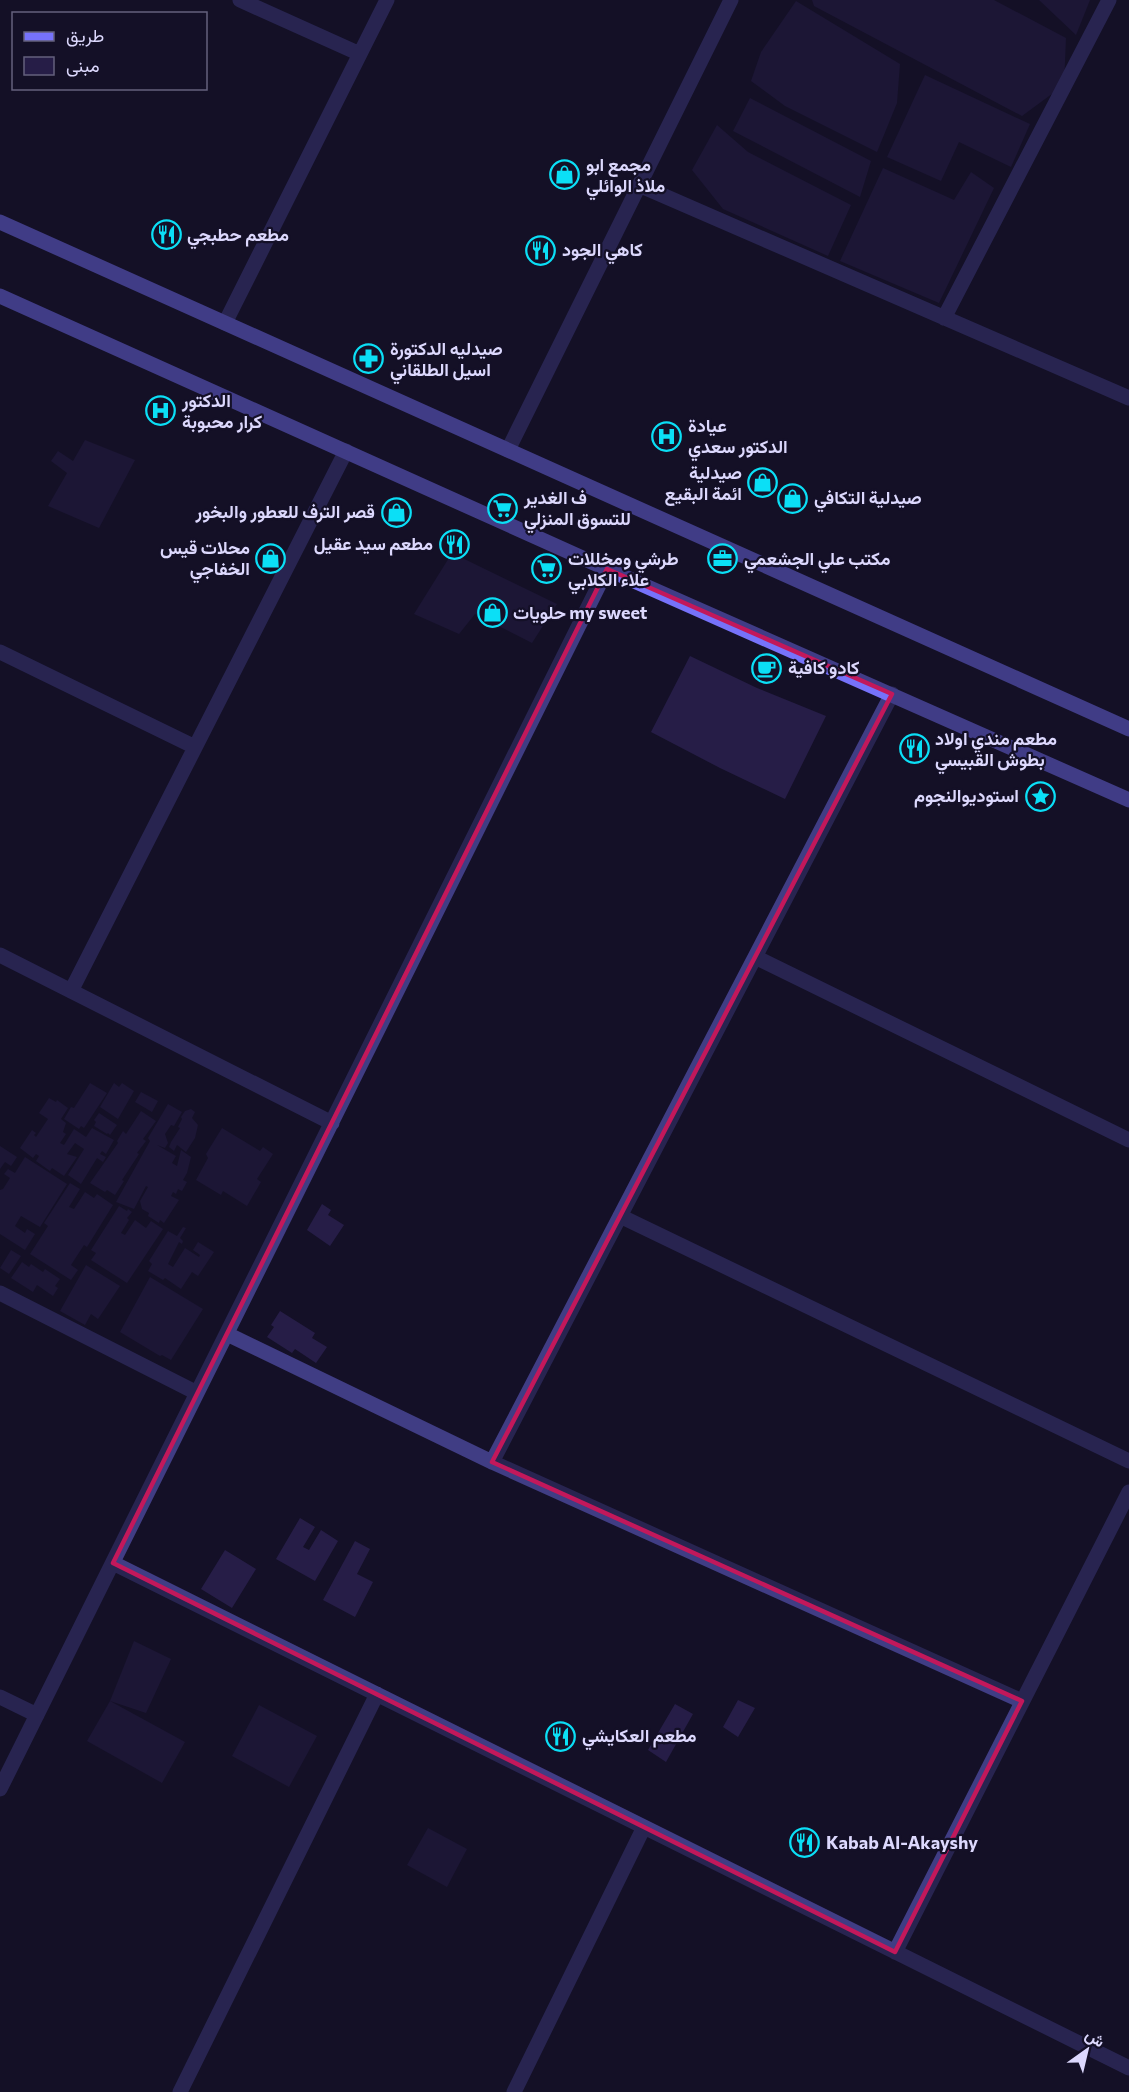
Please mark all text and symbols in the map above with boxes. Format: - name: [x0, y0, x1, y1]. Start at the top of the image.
- legend: [12, 12, 207, 90]
- text: طريق: [66, 24, 104, 47]
- text: مبنى: [66, 54, 100, 77]
- place label: مجمع ابو ملاذ الوائلي: [586, 153, 666, 201]
- shop icon: مجمع ابو ملاذ الوائلي: [549, 159, 581, 191]
- restaurant icon: مطعم حطبجي: [150, 219, 182, 251]
- place label: مطعم حطبجي: [187, 223, 289, 250]
- restaurant icon: كاهي الجود: [525, 234, 557, 266]
- place label: كاهي الجود: [562, 238, 643, 265]
- place label: صيدليه الدكتورة اسيل الطلقاني: [390, 337, 503, 385]
- pharmacy icon: صيدليه الدكتورة اسيل الطلقاني: [353, 343, 385, 375]
- place label: الدكتور كرار محبوبة: [181, 389, 262, 433]
- hospital icon: الدكتور كرار محبوبة: [145, 395, 177, 427]
- place label: عيادة الدكتور سعدي: [688, 414, 788, 462]
- hospital icon: عيادة الدكتور سعدي: [651, 420, 683, 452]
- place label: صيدلية ائمة البقيع: [665, 461, 742, 506]
- shop icon: صيدلية ائمة البقيع: [747, 467, 779, 499]
- shop icon: صيدلية التكافي: [777, 482, 809, 514]
- place label: ف الغدير للتسوق المنزلي: [523, 486, 631, 534]
- place label: صيدلية التكافي: [814, 486, 922, 513]
- supermarket icon: ف الغدير للتسوق المنزلي: [487, 492, 519, 524]
- shop icon: قصر الترف للعطور والبخور: [380, 496, 412, 528]
- place label: قصر الترف للعطور والبخور: [194, 500, 375, 523]
- restaurant icon: مطعم سيد عقيل: [438, 528, 470, 560]
- place label: مطعم سيد عقيل: [314, 532, 433, 556]
- place label: محلات قيس الخفاجي: [160, 536, 250, 584]
- shop icon: محلات قيس الخفاجي: [255, 542, 287, 574]
- office icon: مكتب علي الجشعمي: [707, 543, 739, 575]
- place label: طرشي ومخللات علاء الكلابي: [568, 547, 679, 595]
- place label: مكتب علي الجشعمي: [744, 547, 891, 574]
- supermarket icon: طرشي ومخللات علاء الكلابي: [531, 553, 563, 585]
- shop icon: حلويات my sweet: [476, 597, 508, 629]
- place label: حلويات my sweet: [513, 601, 648, 624]
- cafe icon: كادو كافية: [751, 652, 783, 684]
- place label: كادو كافية: [788, 656, 860, 679]
- place label: مطعم مندي اولاد بطوش القبيسي: [935, 727, 1057, 775]
- restaurant icon: مطعم مندي اولاد بطوش القبيسي: [898, 733, 930, 765]
- place icon: استوديوالنجوم: [1024, 780, 1056, 812]
- place label: استوديوالنجوم: [914, 784, 1019, 808]
- restaurant icon: مطعم العكايشي: [545, 1720, 577, 1752]
- place label: مطعم العكايشي: [582, 1724, 697, 1751]
- restaurant icon: Kabab Al-Akayshy: [789, 1827, 821, 1859]
- place label: Kabab Al-Akayshy: [826, 1831, 978, 1853]
- north arrow: [1057, 2020, 1117, 2080]
- text: ش: [1082, 2024, 1109, 2051]

